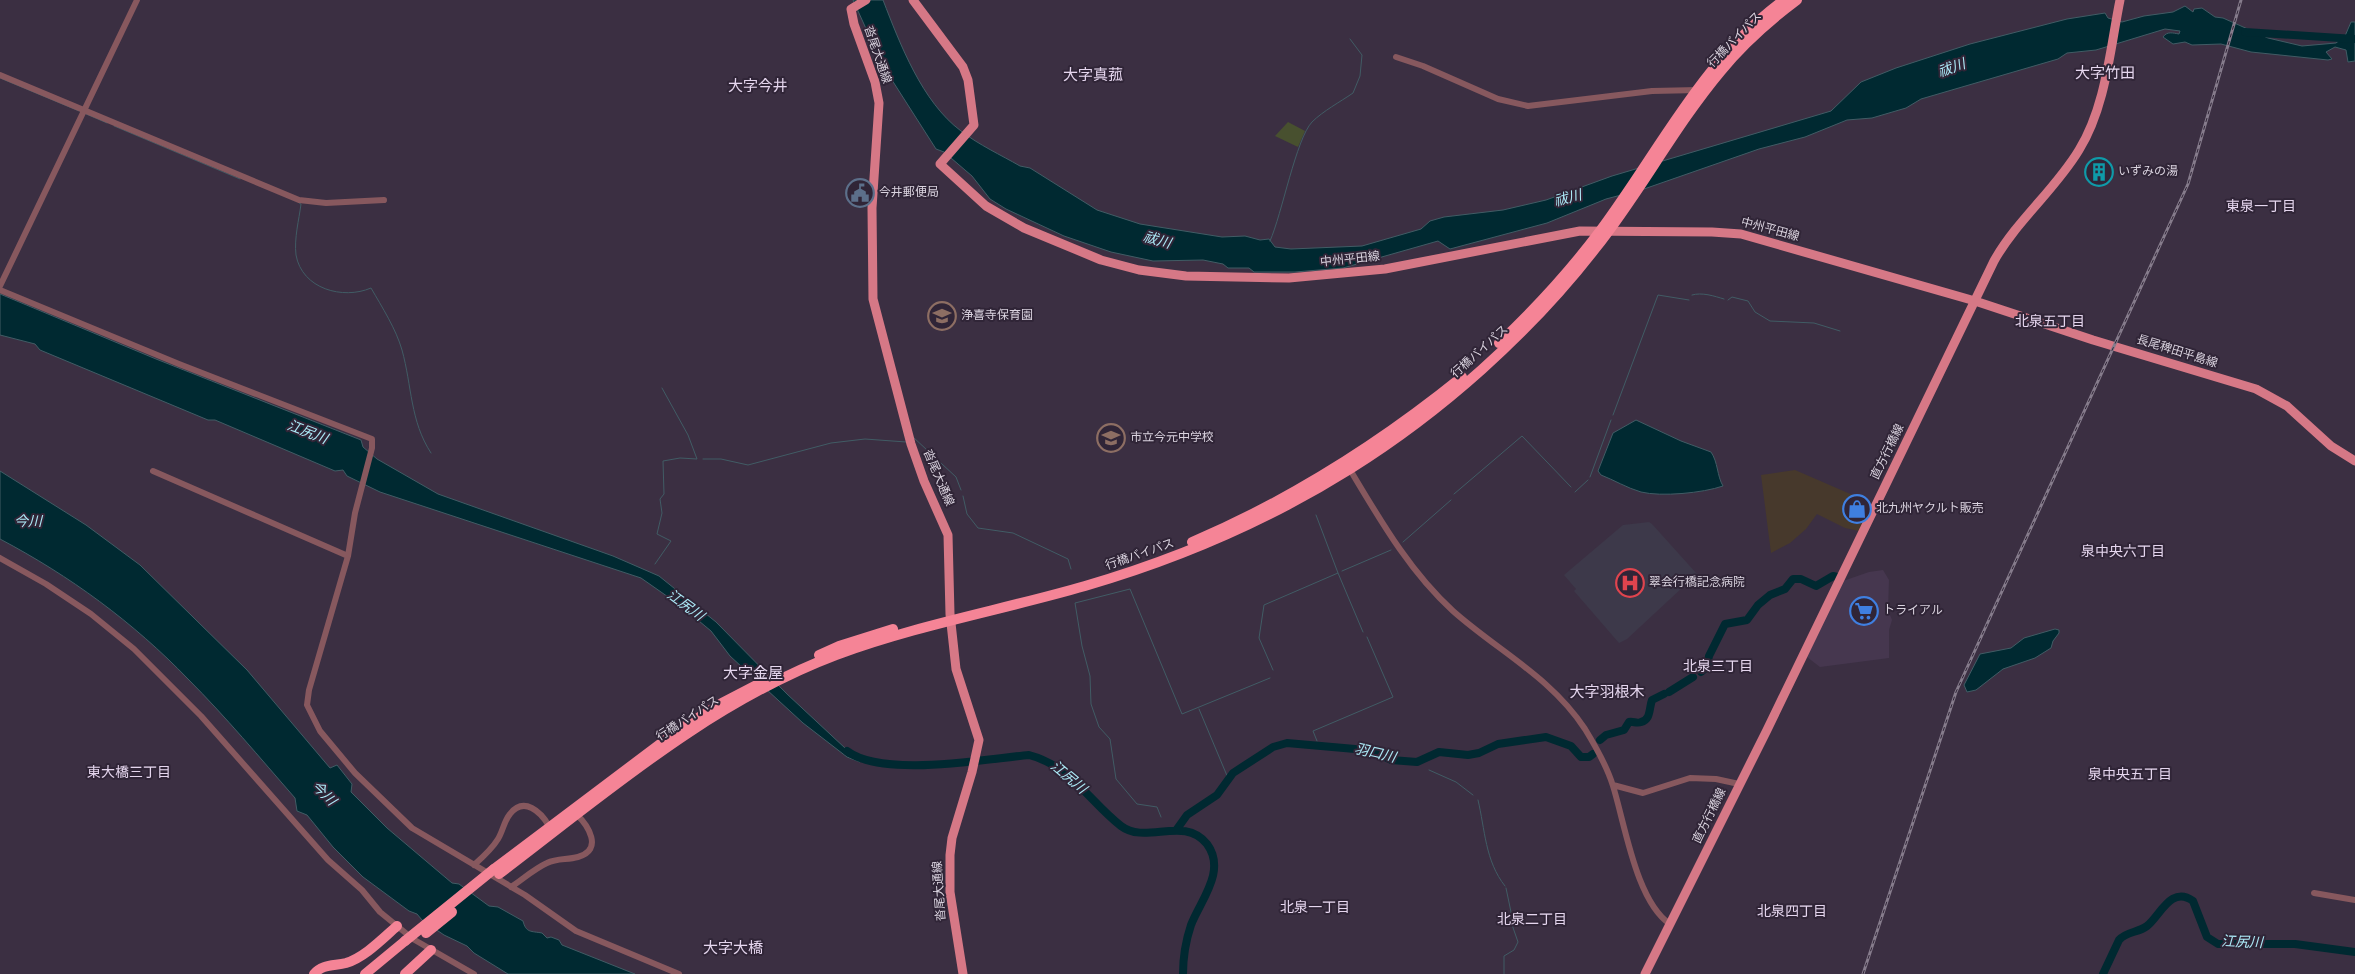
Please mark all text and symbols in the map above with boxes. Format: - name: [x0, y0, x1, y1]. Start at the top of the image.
- street label: 行橋バイパス: [1704, 9, 1766, 71]
- street label: 沓尾大通線: [860, 24, 894, 86]
- water label: 祓川: [1936, 56, 1970, 82]
- district label: 大字竹田: [2075, 65, 2135, 84]
- district label: 大字真菰: [1063, 67, 1123, 86]
- district label: 大字今井: [728, 77, 788, 97]
- building icon: いずみの湯: [2084, 157, 2114, 187]
- place label: いずみの湯: [2118, 164, 2178, 180]
- public building icon: 今井郵便局: [845, 178, 875, 208]
- place label: 今井郵便局: [879, 185, 939, 201]
- water label: 祓川: [1552, 187, 1586, 211]
- district label: 東泉一丁目: [2226, 198, 2296, 216]
- street label: 中州平田線: [1739, 215, 1801, 245]
- water label: 祓川: [1141, 229, 1175, 253]
- street label: 中州平田線: [1319, 249, 1381, 271]
- school or university icon: 浄喜寺保育園: [927, 301, 957, 331]
- place label: 浄喜寺保育園: [961, 308, 1033, 324]
- district label: 北泉五丁目: [2015, 313, 2085, 331]
- street label: 行橋バイパス: [1448, 322, 1512, 382]
- street label: 長尾稗田平島線: [2134, 332, 2220, 372]
- water label: 江尻川: [284, 418, 332, 449]
- street label: 直方行橋線: [1868, 422, 1908, 482]
- school or university icon: 市立今元中学校: [1096, 423, 1126, 453]
- place label: 市立今元中学校: [1130, 430, 1214, 446]
- street label: 沓尾大通線: [919, 447, 957, 509]
- shop icon: 北九州ヤクルト販売: [1842, 494, 1872, 524]
- place label: 北九州ヤクルト販売: [1876, 501, 1984, 517]
- water label: 今川: [14, 514, 44, 531]
- street label: 行橋バイパス: [1103, 536, 1177, 574]
- district label: 泉中央六丁目: [2081, 543, 2165, 561]
- hospital icon: 翠会行橋記念病院: [1615, 568, 1645, 598]
- place label: 翠会行橋記念病院: [1649, 575, 1745, 591]
- water label: 江尻川: [663, 587, 709, 626]
- supermarket icon: トライアル: [1849, 596, 1879, 626]
- place label: トライアル: [1883, 603, 1943, 619]
- district label: 北泉三丁目: [1683, 658, 1753, 676]
- district label: 大字金屋: [723, 665, 783, 684]
- district label: 大字羽根木: [1569, 684, 1645, 703]
- street label: 行橋バイパス: [654, 693, 722, 745]
- water label: 羽口川: [1353, 741, 1399, 767]
- water label: 江尻川: [1046, 758, 1091, 799]
- district label: 東大橋三丁目: [87, 765, 171, 782]
- district label: 泉中央五丁目: [2088, 766, 2172, 784]
- water label: 今川: [307, 778, 340, 811]
- street label: 直方行橋線: [1690, 786, 1730, 846]
- street label: 沓尾大通線: [930, 861, 950, 921]
- district label: 北泉一丁目: [1280, 899, 1350, 917]
- district label: 北泉四丁目: [1757, 903, 1827, 921]
- district label: 北泉二丁目: [1497, 911, 1567, 929]
- water label: 江尻川: [2221, 934, 2265, 952]
- district label: 大字大橋: [703, 940, 763, 959]

